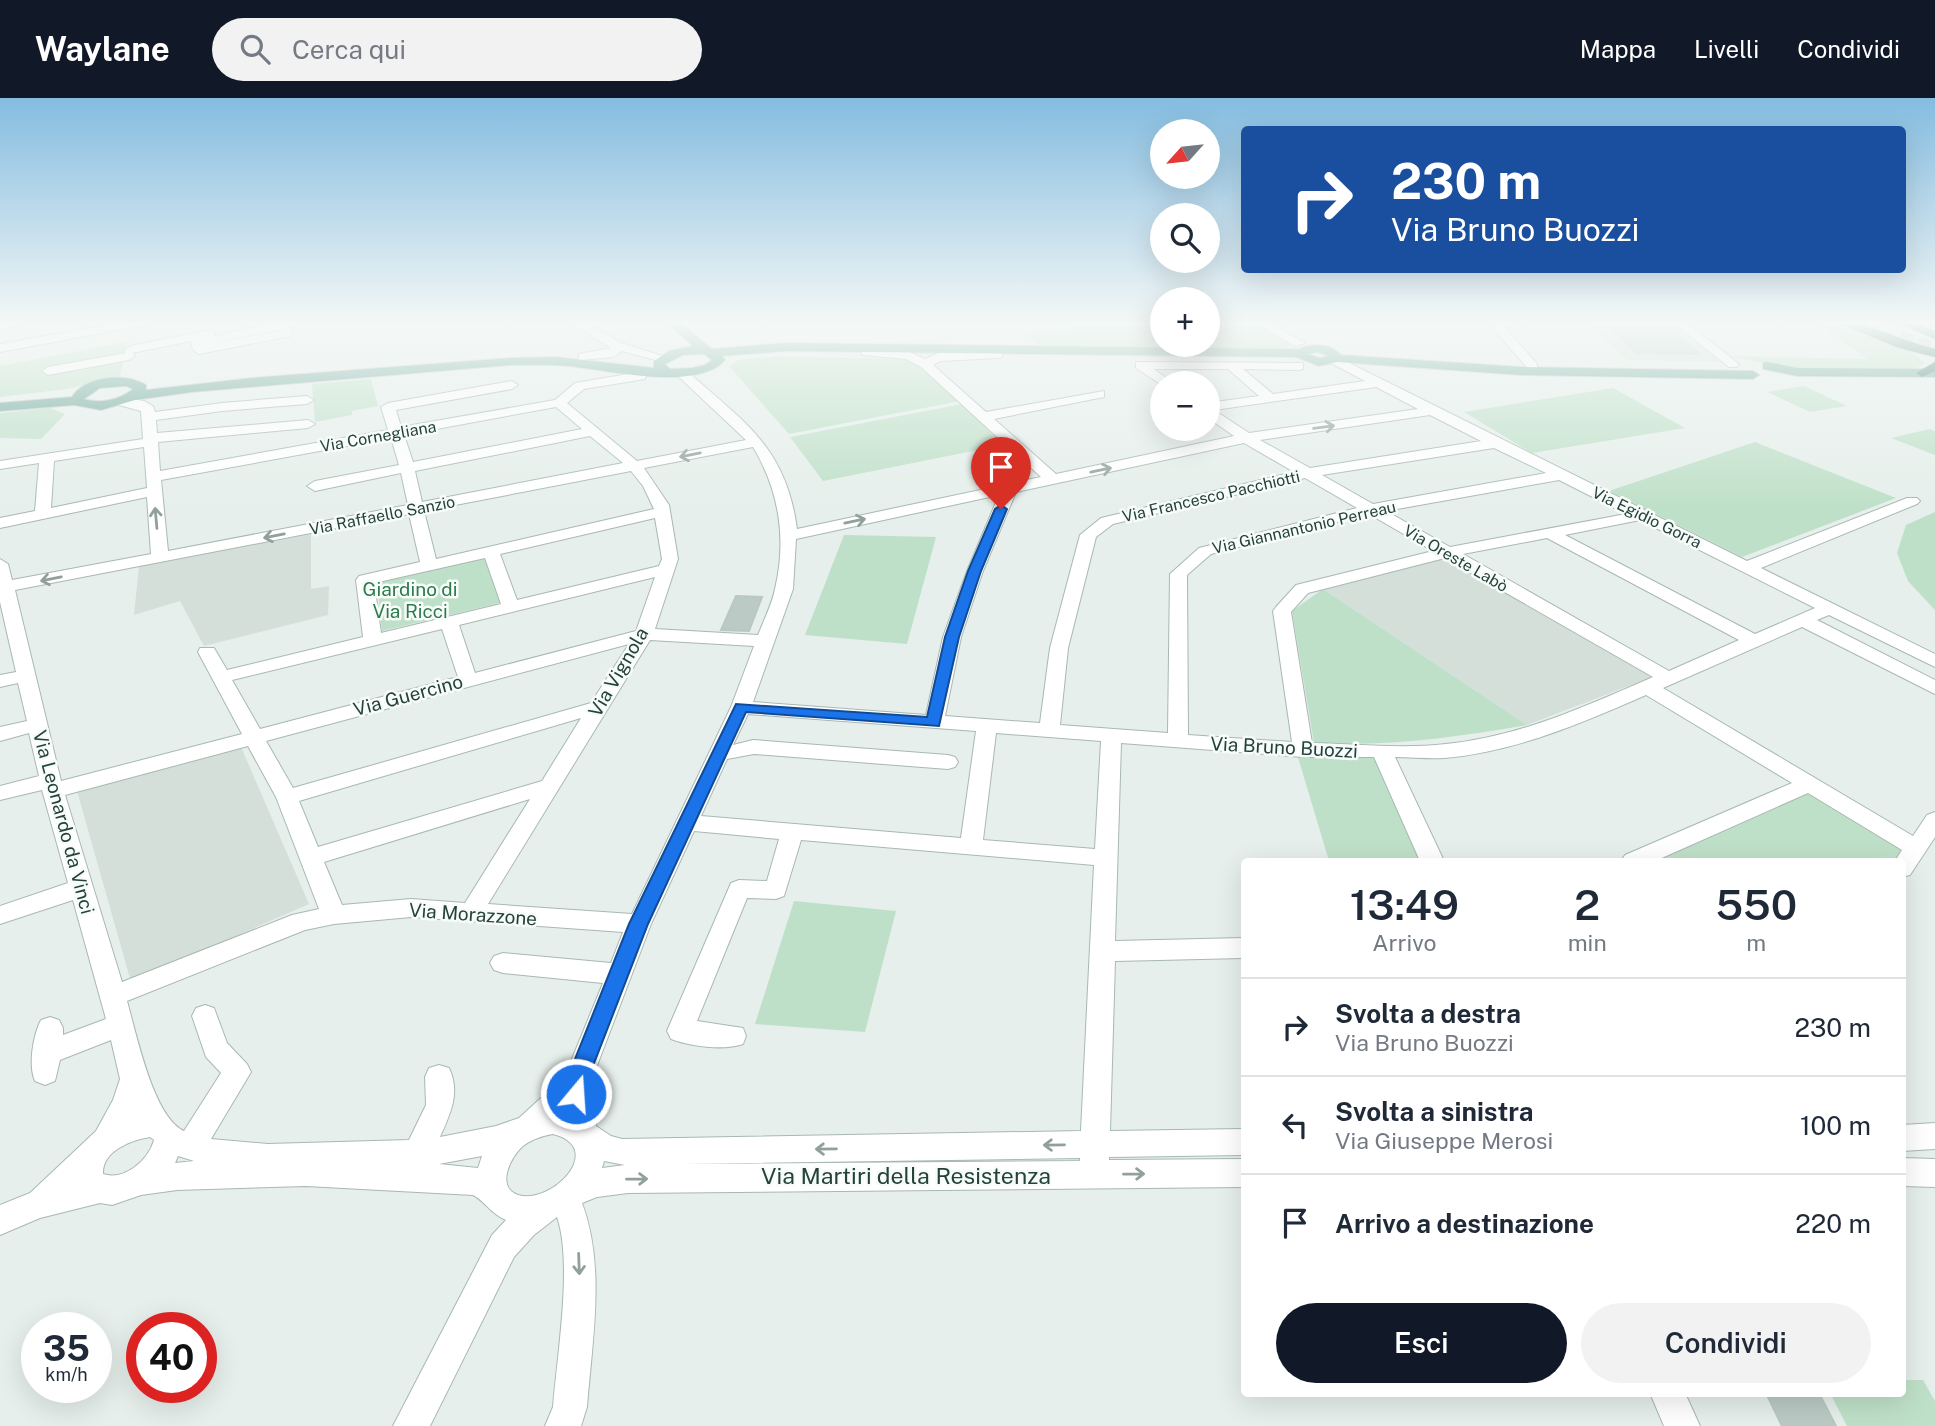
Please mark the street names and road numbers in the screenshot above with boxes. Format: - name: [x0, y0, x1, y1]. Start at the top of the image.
- street label: Via Cornegliana: [319, 417, 438, 456]
- street label: Via Francesco Pacchiotti: [1120, 467, 1302, 526]
- street label: Via Egidio Gorra: [1589, 483, 1705, 552]
- street label: Via Raffaello Sanzio: [308, 492, 457, 539]
- street label: Via Giannantonio Perreau: [1210, 497, 1398, 558]
- street label: Via Oreste Labò: [1400, 521, 1511, 596]
- street label: Via Vignola: [584, 623, 652, 721]
- street label: Via Guercino: [351, 670, 465, 720]
- street label: Via Leonardo da Vinci: [29, 728, 99, 916]
- street label: Via Bruno Buozzi: [1210, 732, 1358, 762]
- street label: Via Morazzone: [408, 899, 538, 929]
- street label: Via Martiri della Resistenza: [761, 1162, 1051, 1189]

